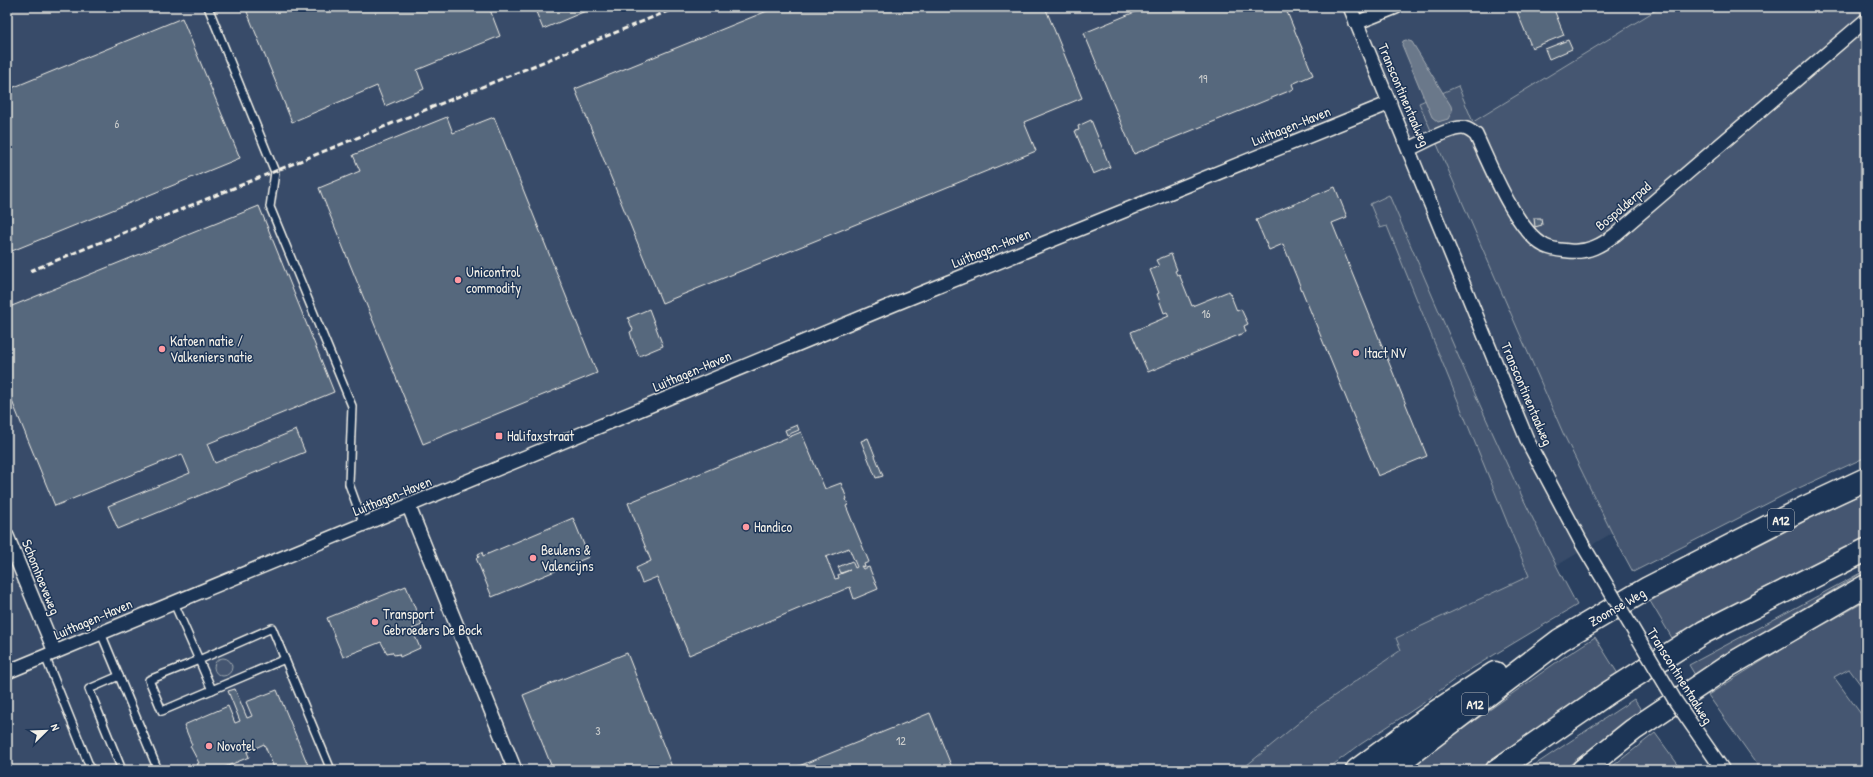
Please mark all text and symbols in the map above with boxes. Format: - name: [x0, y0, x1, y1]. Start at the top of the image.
- street label: Transcontinentaalweg: [1373, 40, 1435, 150]
- house number: 19: [1199, 70, 1208, 87]
- street label: Luithagen-Haven: [1249, 101, 1333, 151]
- house number: 6: [115, 115, 120, 132]
- street label: Bospolderpad: [1591, 177, 1655, 235]
- street label: Luithagen-Haven: [949, 223, 1033, 273]
- place label: Unicontrol commodity: [466, 262, 521, 298]
- marker: Unicontrol commodity: [453, 275, 463, 285]
- house number: 16: [1201, 305, 1211, 322]
- place label: Katoen natie / Valkeniers natie: [170, 331, 253, 366]
- street label: Transcontinentaalweg: [1496, 339, 1558, 449]
- place label: Itact NV: [1364, 343, 1407, 362]
- marker: Katoen natie / Valkeniers natie: [157, 344, 167, 354]
- street label: Luithagen-Haven: [650, 345, 734, 397]
- marker: Itact NV: [1351, 348, 1361, 358]
- place label: Halifaxstraat: [507, 426, 574, 445]
- marker: Halifaxstraat: [494, 431, 504, 441]
- street label: Luithagen-Haven: [350, 471, 434, 521]
- road number: A12: [1768, 509, 1794, 531]
- place label: Handico: [754, 517, 792, 536]
- marker: Handico: [741, 522, 751, 532]
- street label: Schomhoeveweg: [17, 536, 65, 618]
- place label: Beulens & Valencijns: [541, 540, 594, 576]
- marker: Beulens & Valencijns: [528, 553, 538, 563]
- street label: Zoomse Weg: [1585, 583, 1649, 631]
- street label: Luithagen-Haven: [51, 593, 135, 645]
- place label: Transport Gebroeders De Bock: [383, 604, 482, 639]
- marker: Transport Gebroeders De Bock: [370, 617, 380, 627]
- street label: Transcontinentaalweg: [1642, 624, 1718, 728]
- road number: A12: [1462, 693, 1488, 715]
- north arrow: [26, 711, 66, 751]
- text: N: [48, 722, 63, 733]
- house number: 3: [595, 722, 601, 739]
- house number: 12: [896, 732, 906, 749]
- place label: Novotel: [217, 736, 256, 755]
- marker: Novotel: [204, 741, 214, 751]

